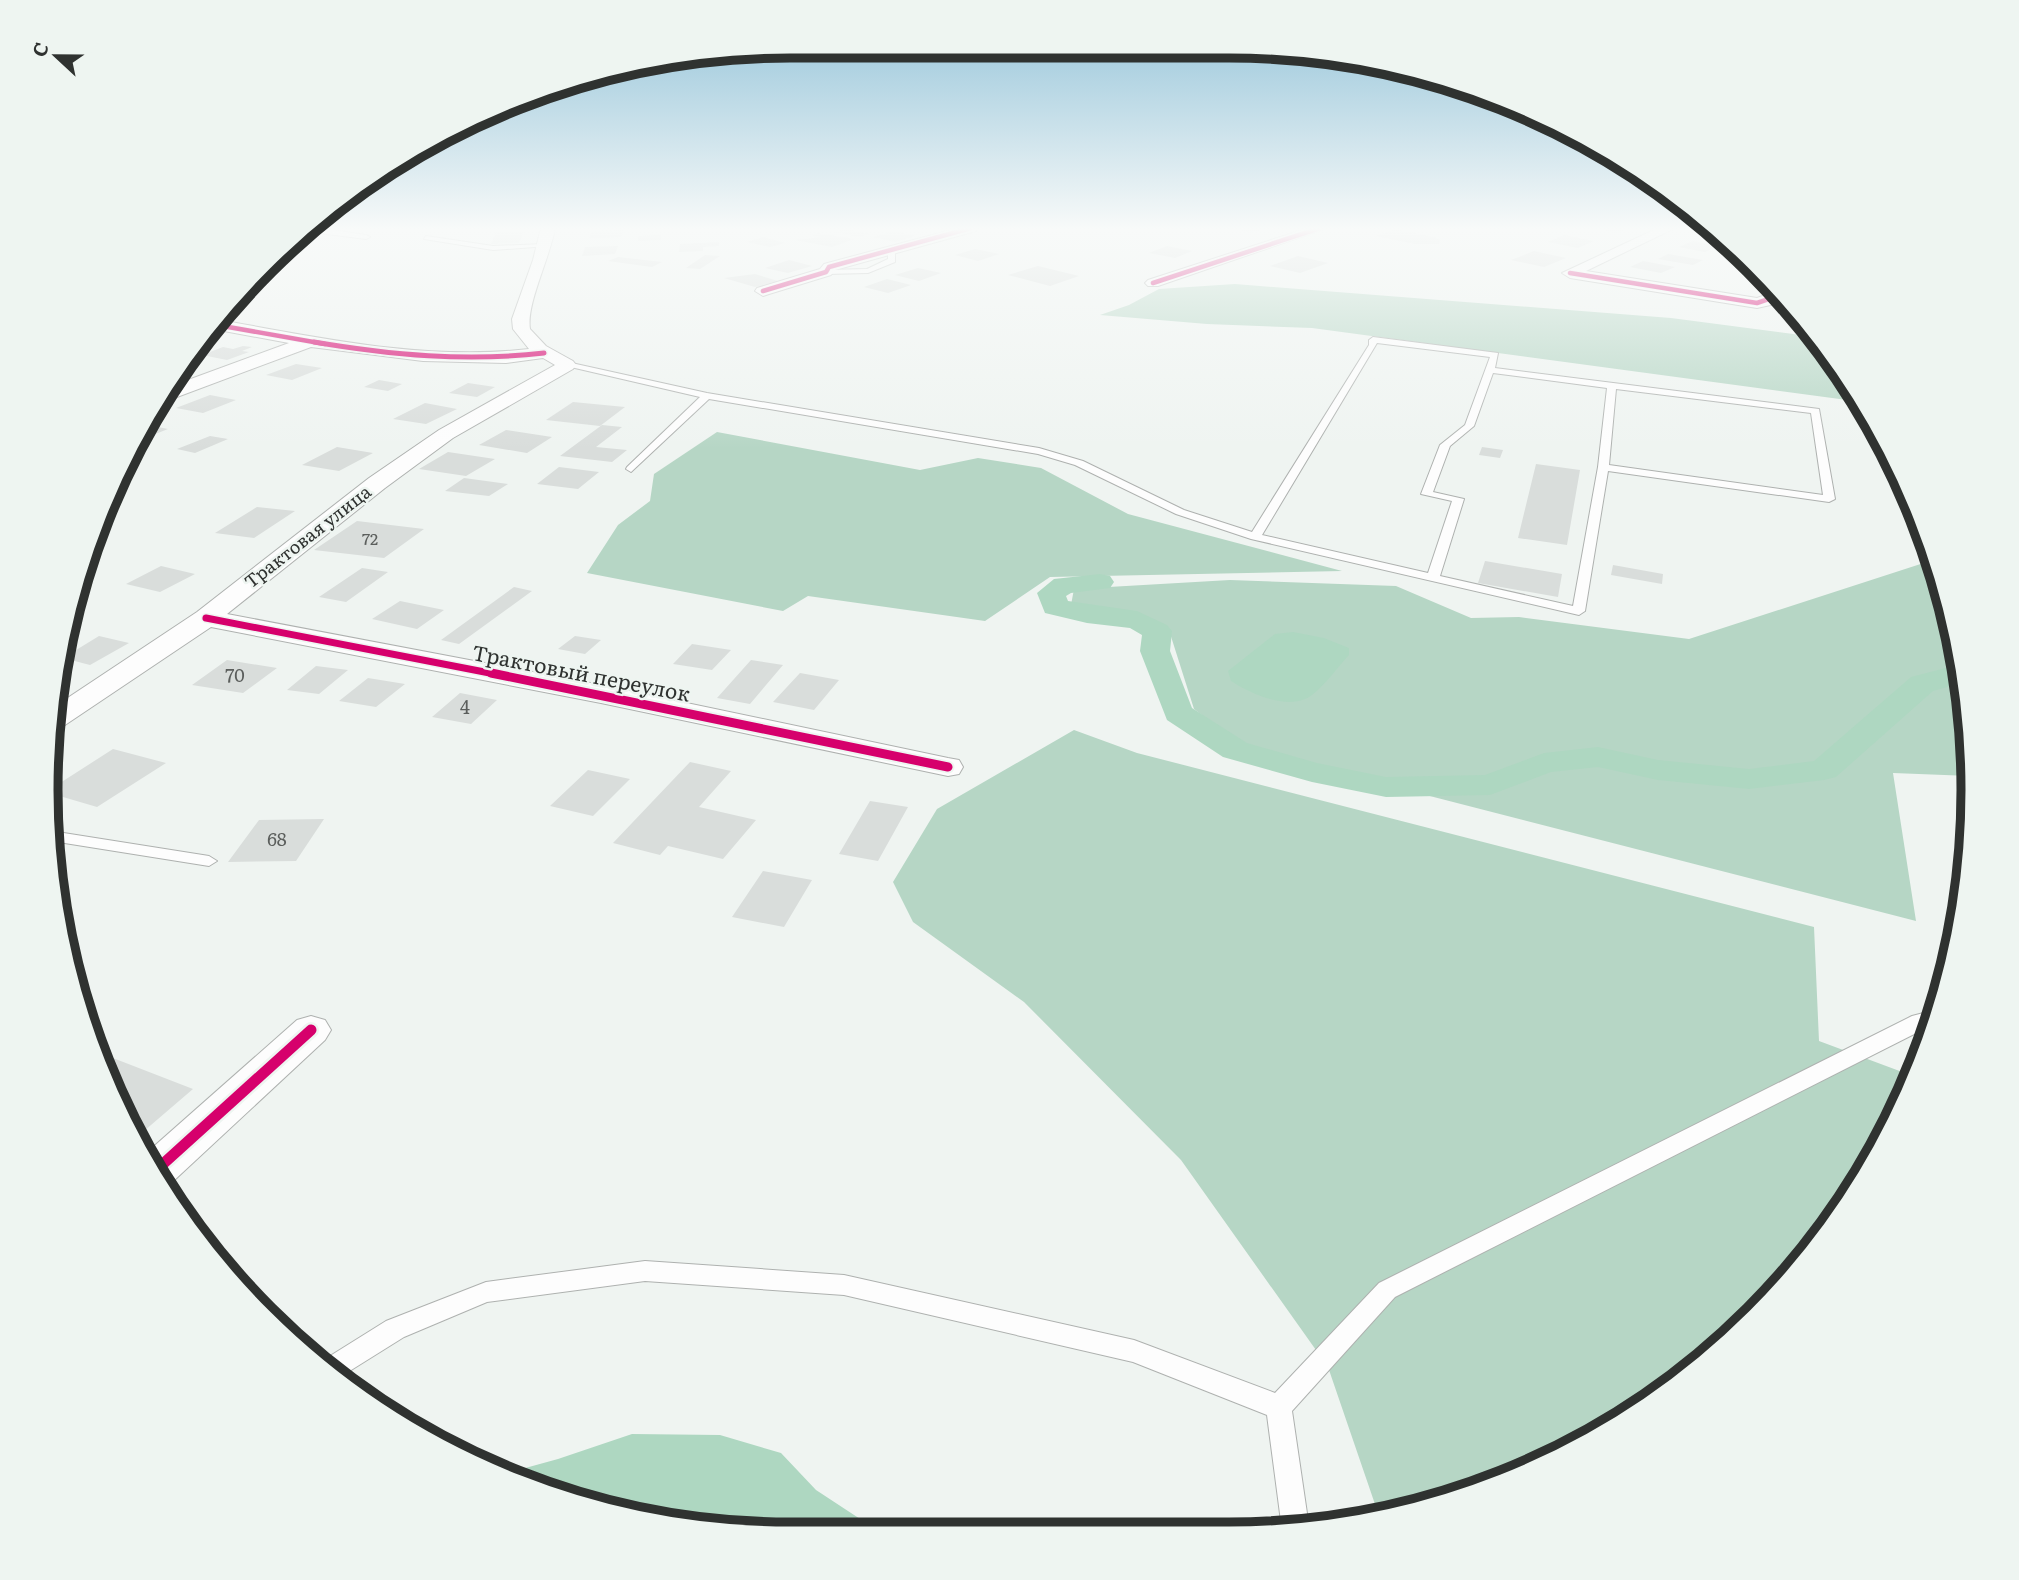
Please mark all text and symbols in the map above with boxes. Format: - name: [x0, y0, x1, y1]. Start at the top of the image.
- north arrow: [21, 21, 91, 91]
- text: С: [24, 38, 55, 61]
- street label: Трактовая улица: [238, 477, 376, 594]
- house number: 72: [362, 526, 378, 550]
- street label: Трактовый переулок: [470, 635, 694, 708]
- house number: 70: [225, 661, 245, 688]
- house number: 4: [460, 693, 470, 720]
- house number: 68: [267, 825, 287, 852]

